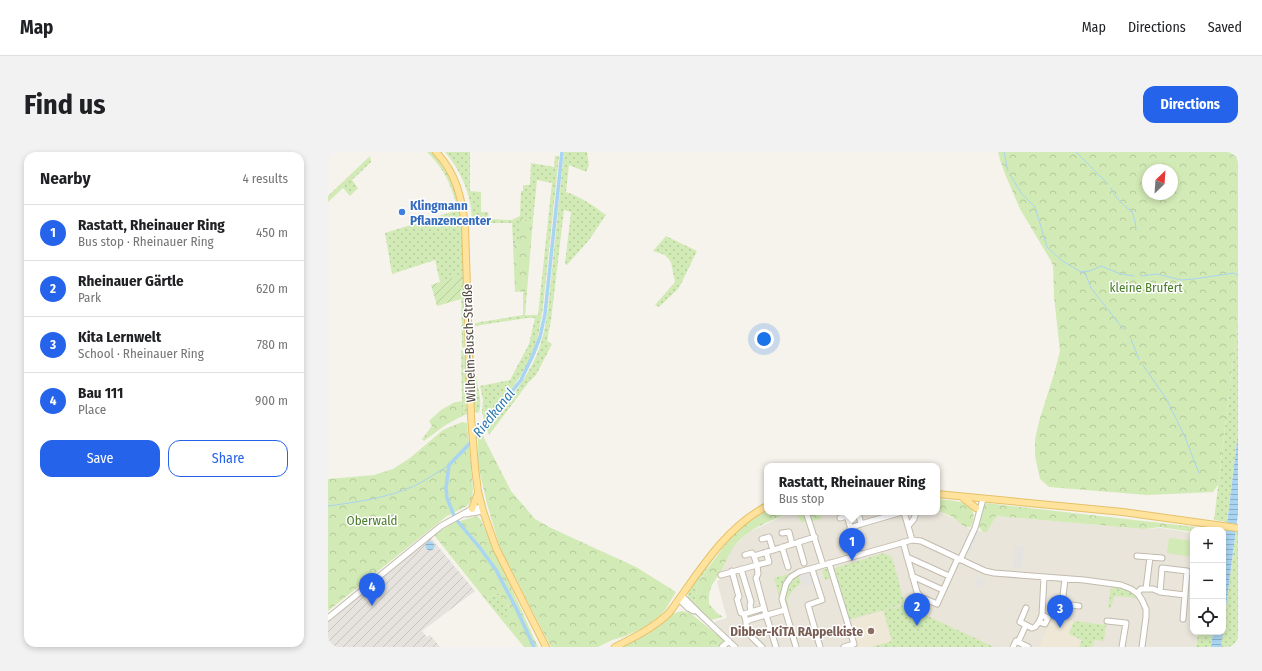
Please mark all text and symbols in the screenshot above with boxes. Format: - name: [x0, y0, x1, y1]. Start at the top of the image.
- text: Map: [20, 16, 53, 39]
- text: Map: [1082, 19, 1106, 36]
- text: Directions: [1128, 19, 1186, 36]
- text: Saved: [1208, 19, 1242, 36]
- button: Directions: [1143, 86, 1238, 123]
- text: Find us: [24, 88, 106, 121]
- north arrow: [1142, 164, 1178, 200]
- text: Nearby: [40, 168, 91, 189]
- text: 4 results: [242, 171, 288, 186]
- place label: Klingmann Pflanzencenter: [410, 198, 491, 228]
- marker: Klingmann Pflanzencenter: [397, 207, 407, 217]
- text: Rastatt, Rheinauer Ring: [78, 216, 225, 234]
- text: 1: [50, 225, 56, 240]
- text: 450 m: [256, 225, 288, 240]
- text: Bus stop · Rheinauer Ring: [78, 234, 214, 249]
- text: Rheinauer Gärtle: [78, 272, 184, 290]
- park label: kleine Brufert: [1110, 280, 1183, 295]
- text: 2: [50, 281, 56, 296]
- text: 620 m: [256, 281, 288, 296]
- street label: Wilhelm-Busch-Straße: [459, 283, 479, 403]
- text: Park: [78, 290, 101, 305]
- text: Kita Lernwelt: [78, 328, 161, 346]
- your location: [754, 329, 774, 349]
- text: 3: [50, 337, 56, 352]
- text: 780 m: [257, 337, 288, 352]
- text: School · Rheinauer Ring: [78, 346, 204, 361]
- text: Bau 111: [78, 384, 123, 402]
- water label: Riedkanal: [469, 385, 519, 441]
- text: 4: [50, 393, 56, 408]
- text: 900 m: [255, 393, 288, 408]
- text: Place: [78, 402, 106, 417]
- button: Save: [40, 440, 160, 477]
- button: Share: [168, 440, 288, 477]
- popup: [764, 463, 940, 515]
- text: Rastatt, Rheinauer Ring: [779, 473, 925, 491]
- text: Bus stop: [779, 491, 825, 506]
- park label: Oberwald: [347, 513, 397, 528]
- map controls: [1190, 527, 1226, 635]
- button: +: [1190, 527, 1226, 563]
- pin: 1: [839, 528, 865, 561]
- button: −: [1190, 563, 1226, 599]
- pin: 4: [359, 573, 385, 606]
- pin: 2: [904, 593, 930, 626]
- pin: 3: [1047, 595, 1073, 628]
- button: locate: [1190, 599, 1226, 635]
- place label: Dibber-KiTA RAppelkiste: [730, 624, 863, 639]
- marker: Dibber-KiTA RAppelkiste: [866, 626, 876, 636]

